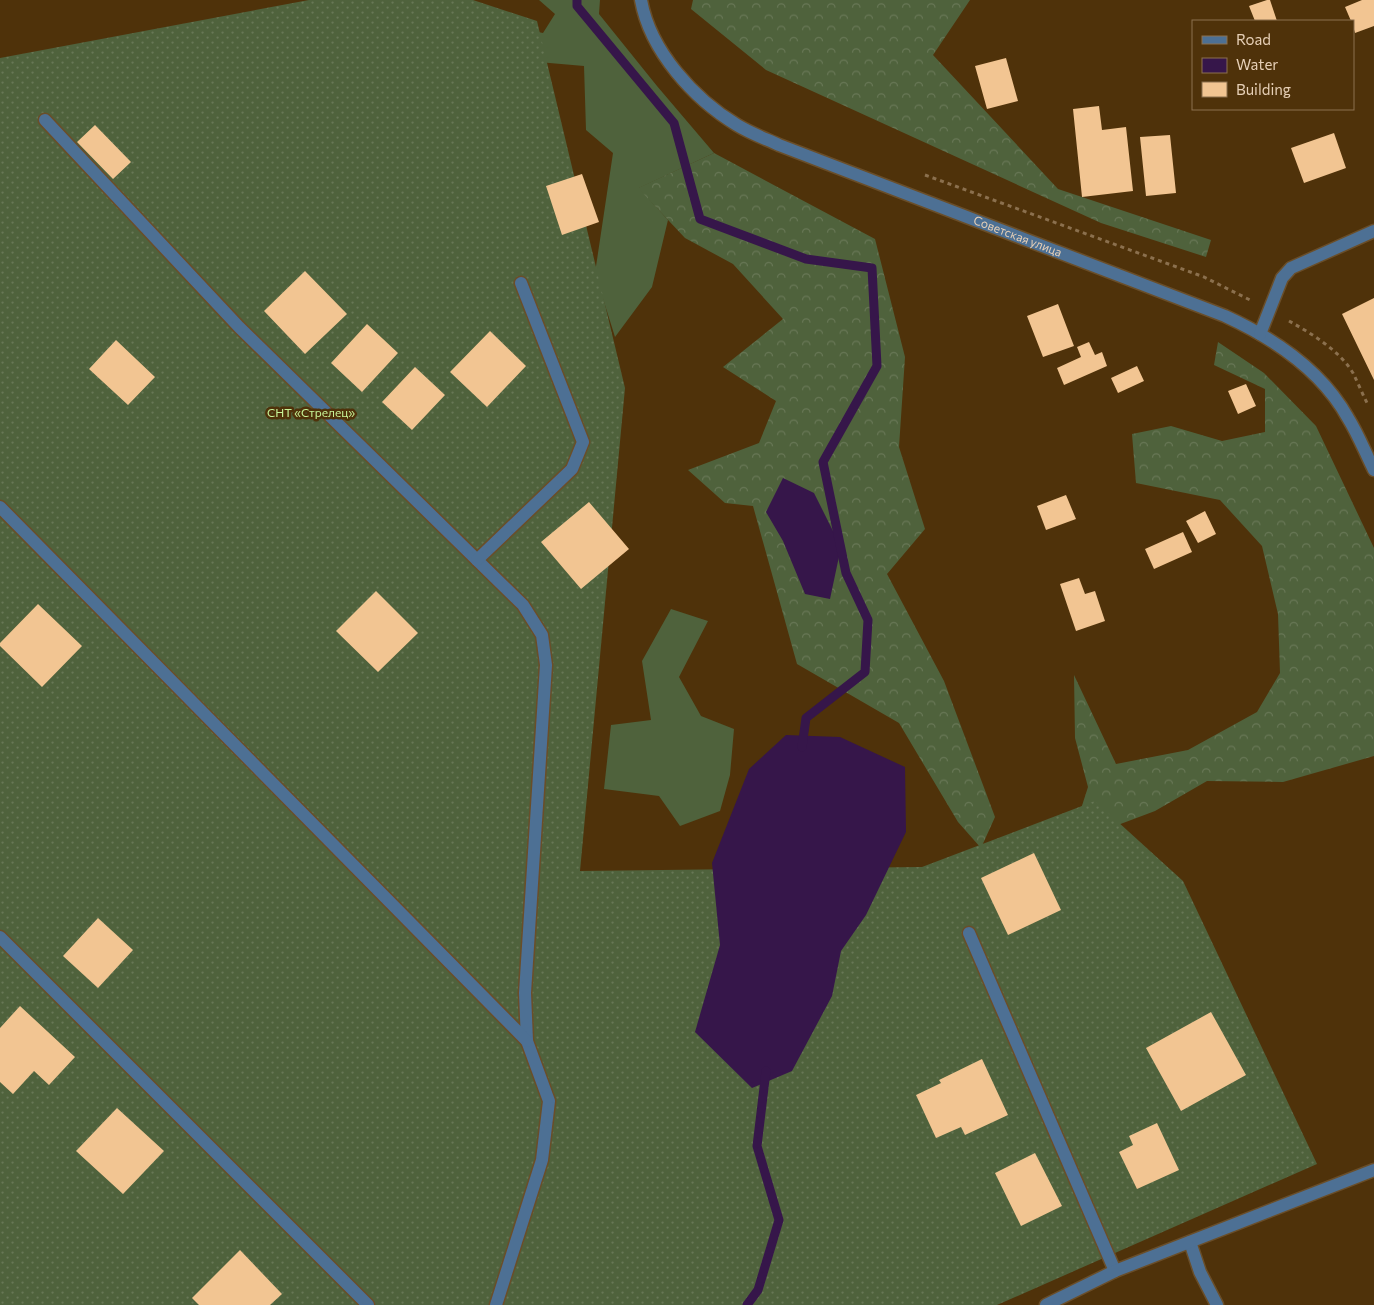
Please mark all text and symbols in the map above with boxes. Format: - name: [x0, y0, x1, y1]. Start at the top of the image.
- legend: [1192, 20, 1354, 110]
- text: Road: [1236, 30, 1271, 48]
- text: Water: [1236, 55, 1278, 73]
- text: Building: [1236, 80, 1291, 98]
- street label: Советская улица: [972, 212, 1064, 259]
- park label: СНТ «Стрелец»: [267, 405, 355, 419]

